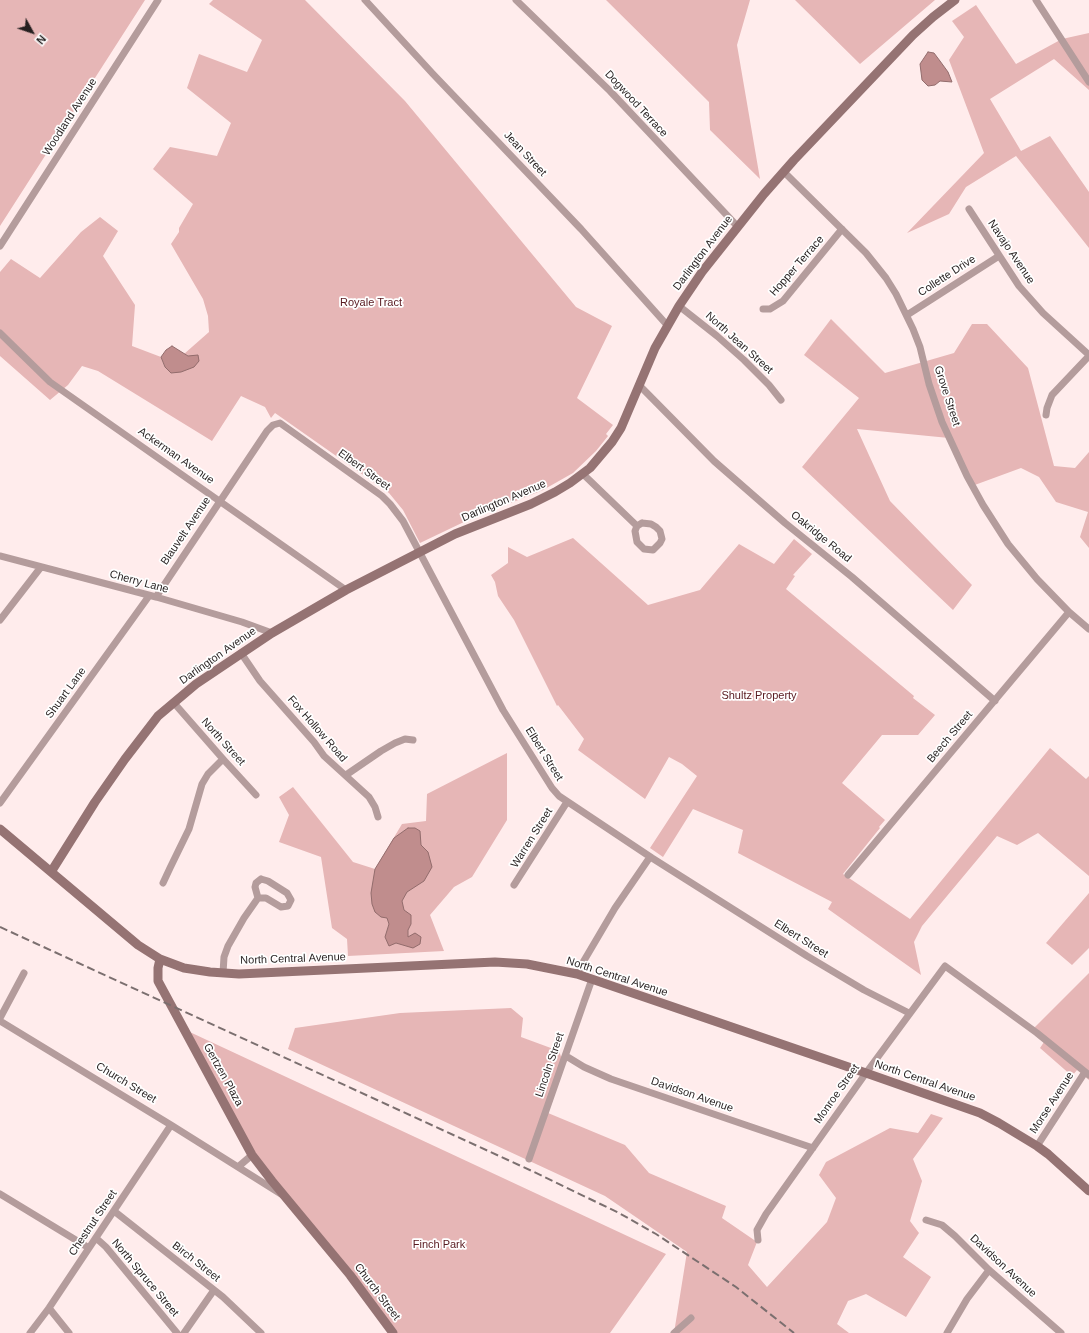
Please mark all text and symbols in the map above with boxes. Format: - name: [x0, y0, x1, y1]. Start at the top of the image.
- north arrow: [12, 12, 52, 52]
- text: N: [34, 33, 48, 47]
- street label: Dogwood Terrace: [602, 68, 670, 140]
- street label: Woodland Avenue: [40, 76, 100, 158]
- street label: Jean Street: [501, 129, 549, 179]
- street label: Darlington Avenue: [671, 213, 735, 293]
- street label: Navajo Avenue: [985, 217, 1037, 287]
- street label: Hopper Terrace: [767, 233, 827, 299]
- street label: Collette Drive: [916, 252, 978, 300]
- park label: Royale Tract: [340, 296, 402, 310]
- street label: North Jean Street: [703, 309, 775, 377]
- street label: Grove Street: [931, 364, 963, 428]
- street label: Ackerman Avenue: [135, 425, 217, 487]
- street label: Elbert Street: [335, 447, 393, 493]
- street label: Darlington Avenue: [460, 477, 548, 525]
- street label: Blauvelt Avenue: [158, 494, 214, 568]
- street label: Oakridge Road: [788, 509, 854, 565]
- street label: Cherry Lane: [108, 568, 170, 596]
- street label: Darlington Avenue: [177, 625, 259, 687]
- street label: Shuart Lane: [43, 665, 89, 721]
- park label: Shultz Property: [721, 689, 797, 703]
- street label: Fox Hollow Road: [285, 693, 349, 765]
- street label: Beech Street: [925, 708, 975, 766]
- street label: North Street: [198, 716, 248, 768]
- street label: Elbert Street: [522, 725, 566, 783]
- street label: Warren Street: [508, 806, 556, 870]
- street label: Elbert Street: [772, 917, 830, 961]
- street label: North Central Avenue: [240, 951, 346, 967]
- street label: North Central Avenue: [565, 954, 669, 1000]
- street label: Lincoln Street: [533, 1031, 567, 1099]
- street label: Gertzen Plaza: [200, 1041, 246, 1109]
- street label: North Central Avenue: [873, 1058, 977, 1104]
- street label: Church Street: [94, 1060, 158, 1106]
- street label: Monroe Street: [812, 1062, 862, 1126]
- street label: Morse Avenue: [1027, 1070, 1077, 1136]
- street label: Davidson Avenue: [649, 1075, 735, 1115]
- street label: Chestnut Street: [66, 1188, 120, 1258]
- street label: Davidson Avenue: [967, 1232, 1039, 1300]
- street label: North Spruce Street: [109, 1237, 181, 1319]
- park label: Finch Park: [413, 1238, 465, 1252]
- street label: Birch Street: [169, 1239, 223, 1285]
- street label: Church Street: [351, 1261, 403, 1323]

